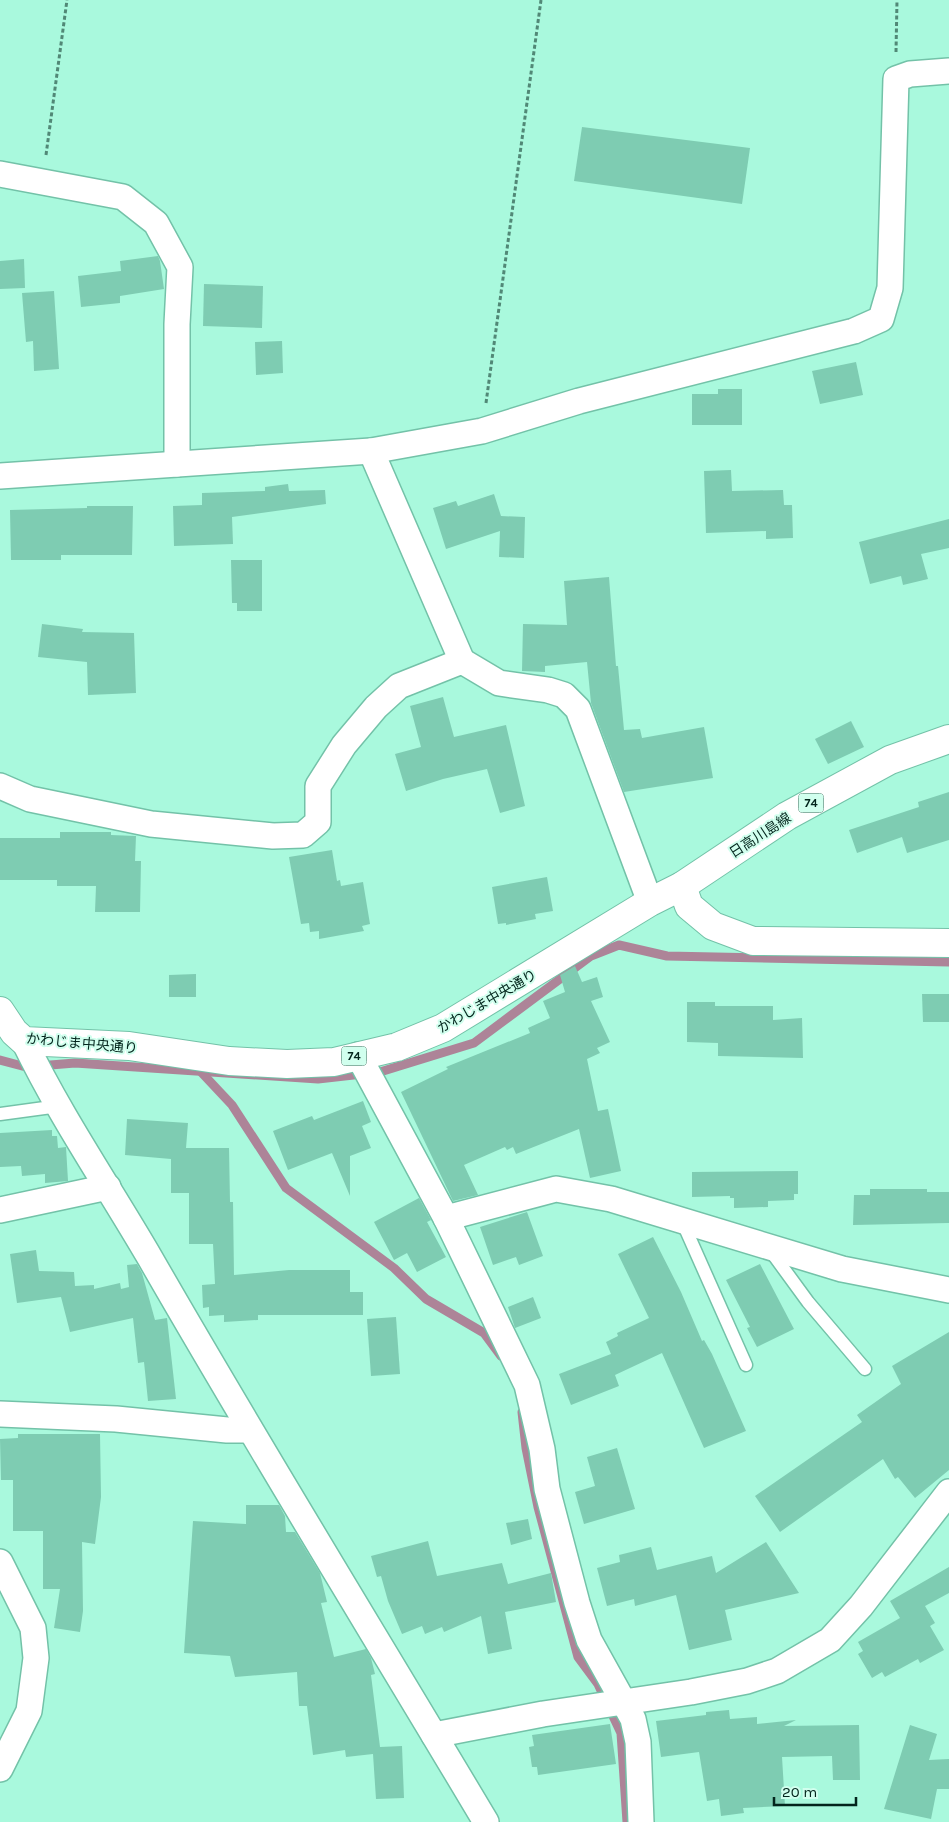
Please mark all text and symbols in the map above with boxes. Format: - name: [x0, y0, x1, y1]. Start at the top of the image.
- road number: 74: [798, 794, 824, 812]
- street label: 日高川島線: [726, 809, 794, 862]
- street label: かわじま中央通り: [435, 966, 540, 1037]
- street label: かわじま中央通り: [25, 1030, 138, 1057]
- road number: 74: [342, 1046, 366, 1066]
- scale bar: [774, 1774, 856, 1806]
- text: 20 m: [782, 1783, 817, 1801]

